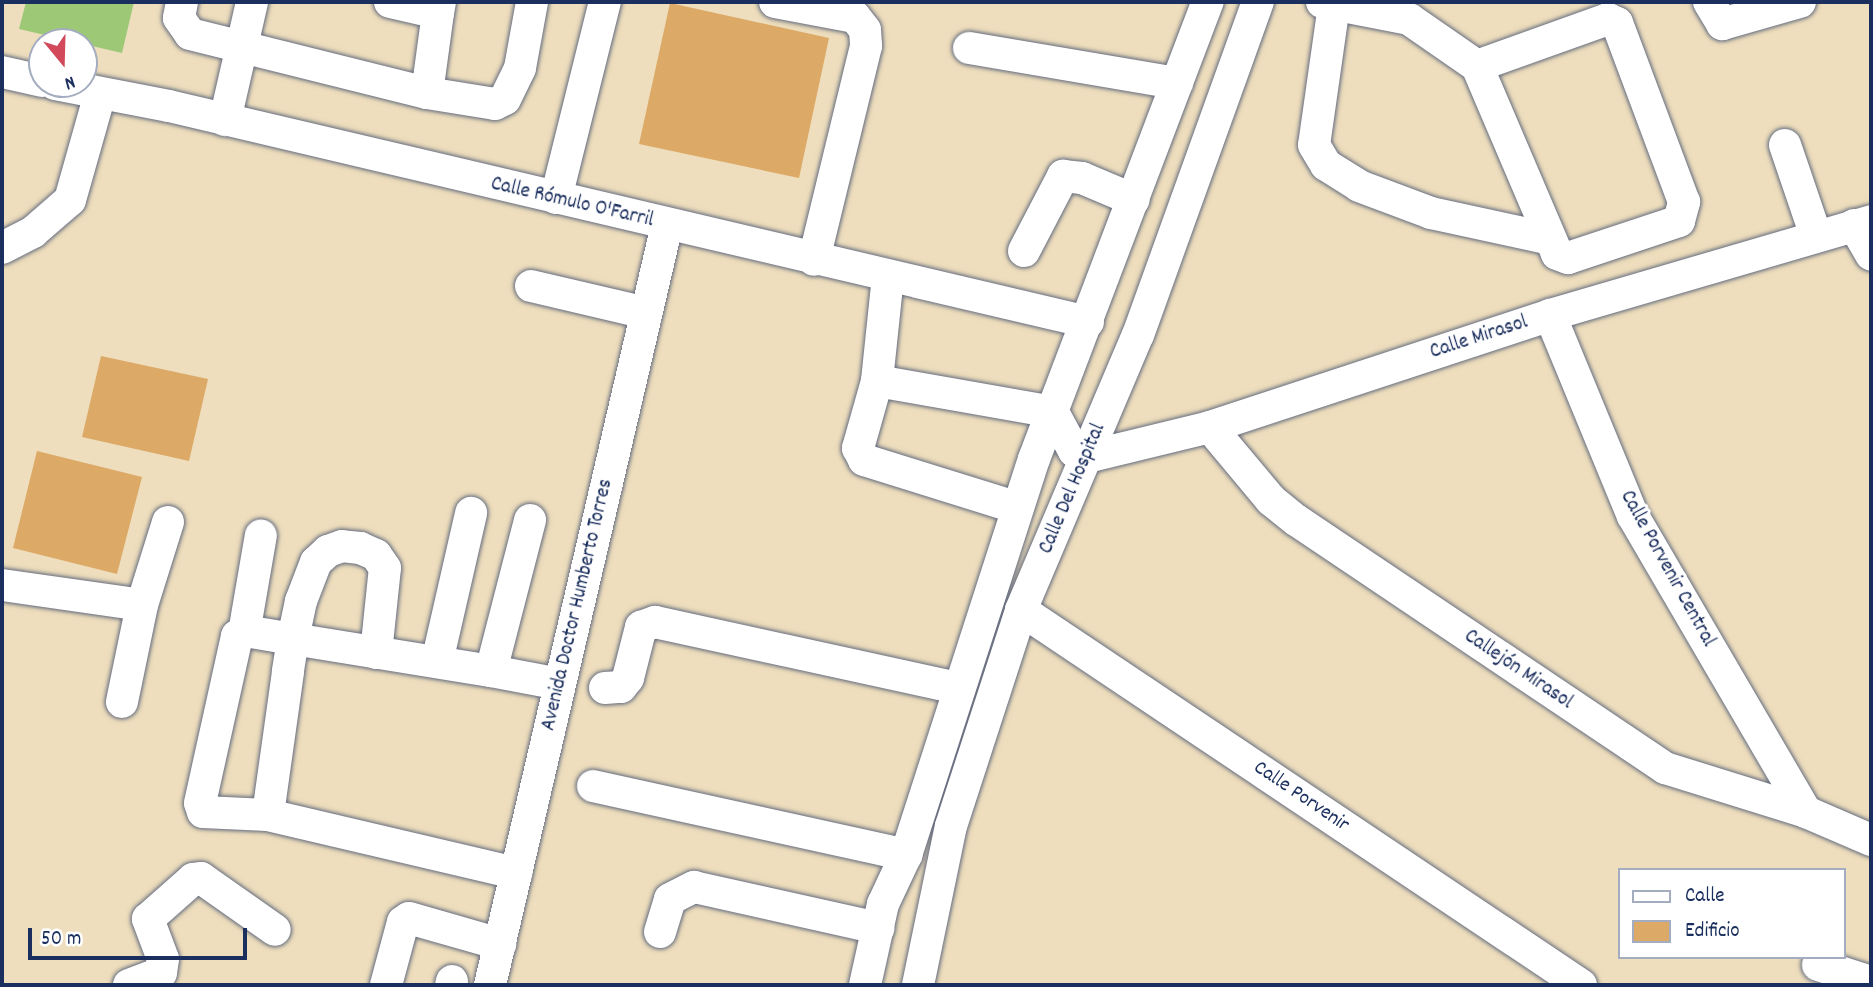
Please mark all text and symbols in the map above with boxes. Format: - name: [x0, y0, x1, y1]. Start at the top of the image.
- north arrow: [28, 28, 98, 98]
- text: N: [61, 67, 78, 96]
- street label: Calle Rómulo O'Farril: [488, 172, 656, 234]
- street label: Calle Mirasol: [1427, 310, 1531, 366]
- street label: Calle Del Hospital: [1034, 420, 1112, 558]
- street label: Avenida Doctor Humberto Torres: [537, 477, 619, 733]
- street label: Calle Porvenir Central: [1614, 486, 1720, 652]
- street label: Callejón Mirasol: [1459, 624, 1577, 716]
- street label: Calle Porvenir: [1248, 756, 1354, 838]
- legend: [1618, 868, 1845, 959]
- text: Calle: [1685, 882, 1724, 912]
- scale bar: [32, 914, 250, 958]
- text: Edificio: [1685, 917, 1740, 947]
- text: 50 m: [41, 925, 81, 955]

